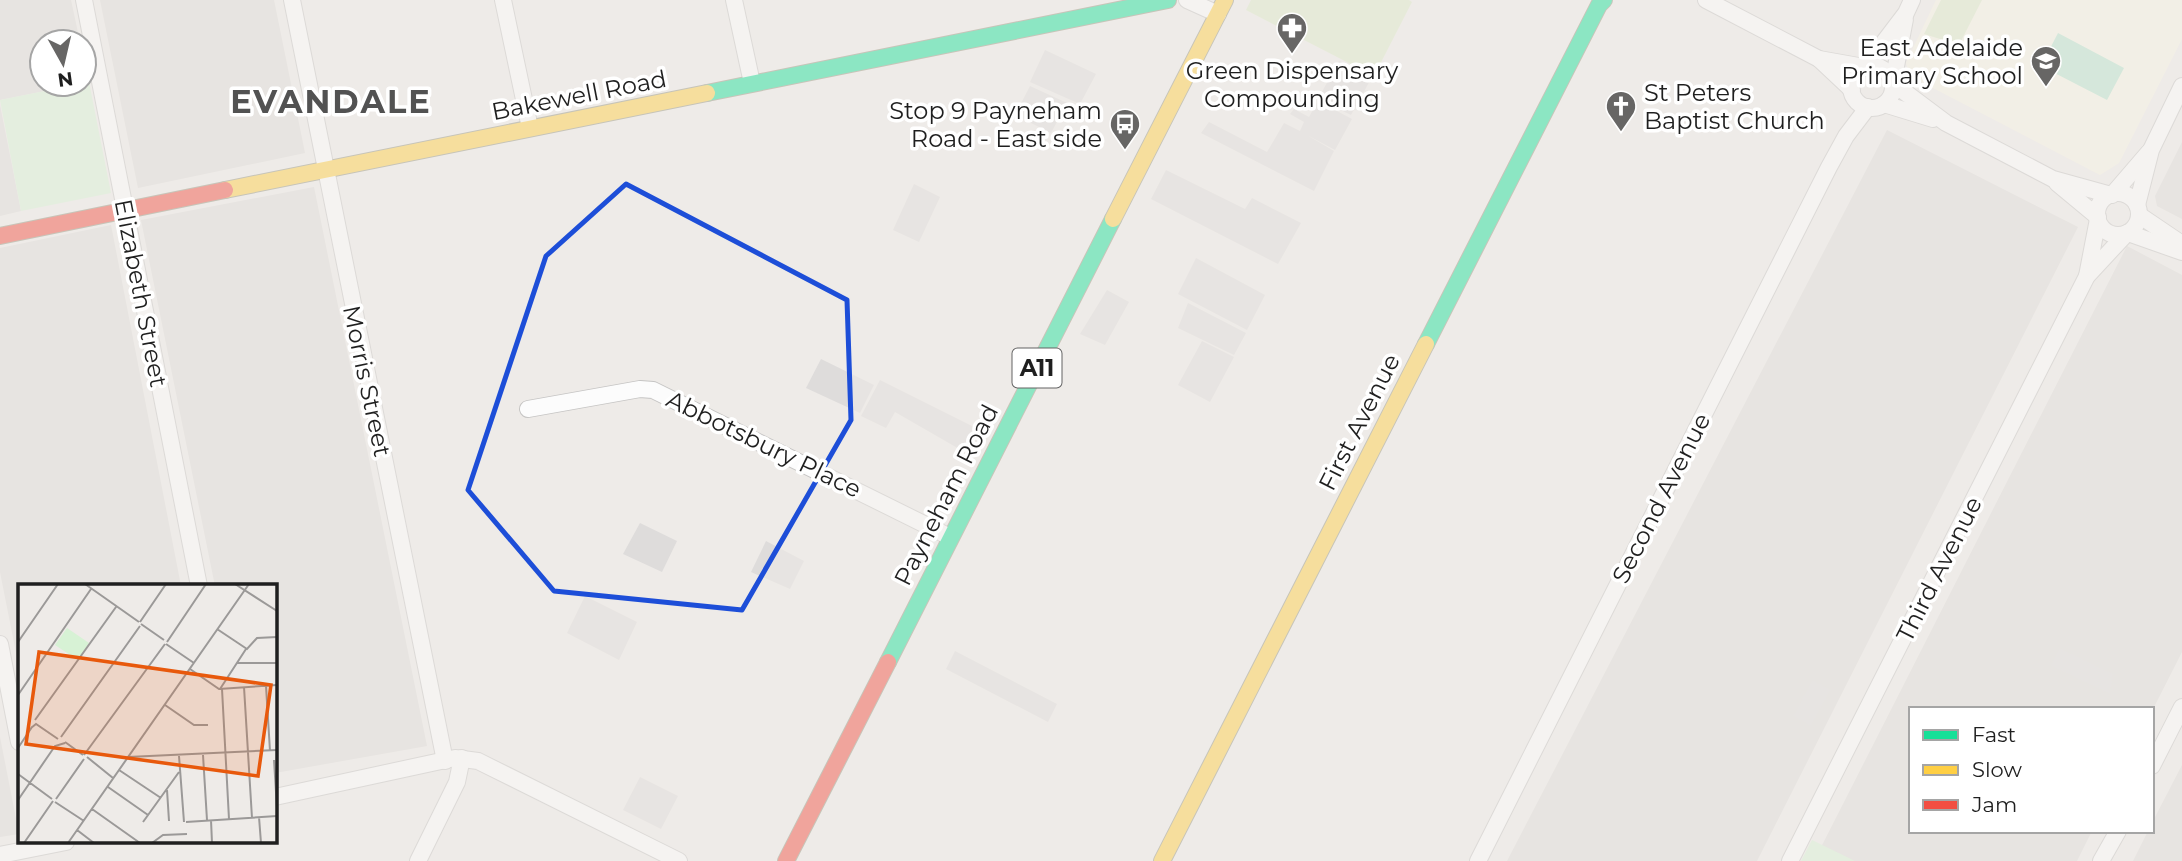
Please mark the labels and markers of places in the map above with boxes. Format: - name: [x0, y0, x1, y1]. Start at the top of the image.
- pharmacy icon: Green Dispensary Compounding: [1275, 11, 1309, 55]
- place label: East Adelaide Primary School: [1841, 33, 2023, 90]
- school or university icon: East Adelaide Primary School: [2029, 44, 2063, 88]
- place label: Green Dispensary Compounding: [1186, 56, 1398, 113]
- place label: St Peters Baptist Church: [1644, 78, 1825, 135]
- church icon: St Peters Baptist Church: [1604, 89, 1638, 133]
- place label: Stop 9 Payneham Road - East side: [889, 96, 1102, 153]
- bus stop icon: Stop 9 Payneham Road - East side: [1108, 107, 1142, 151]

